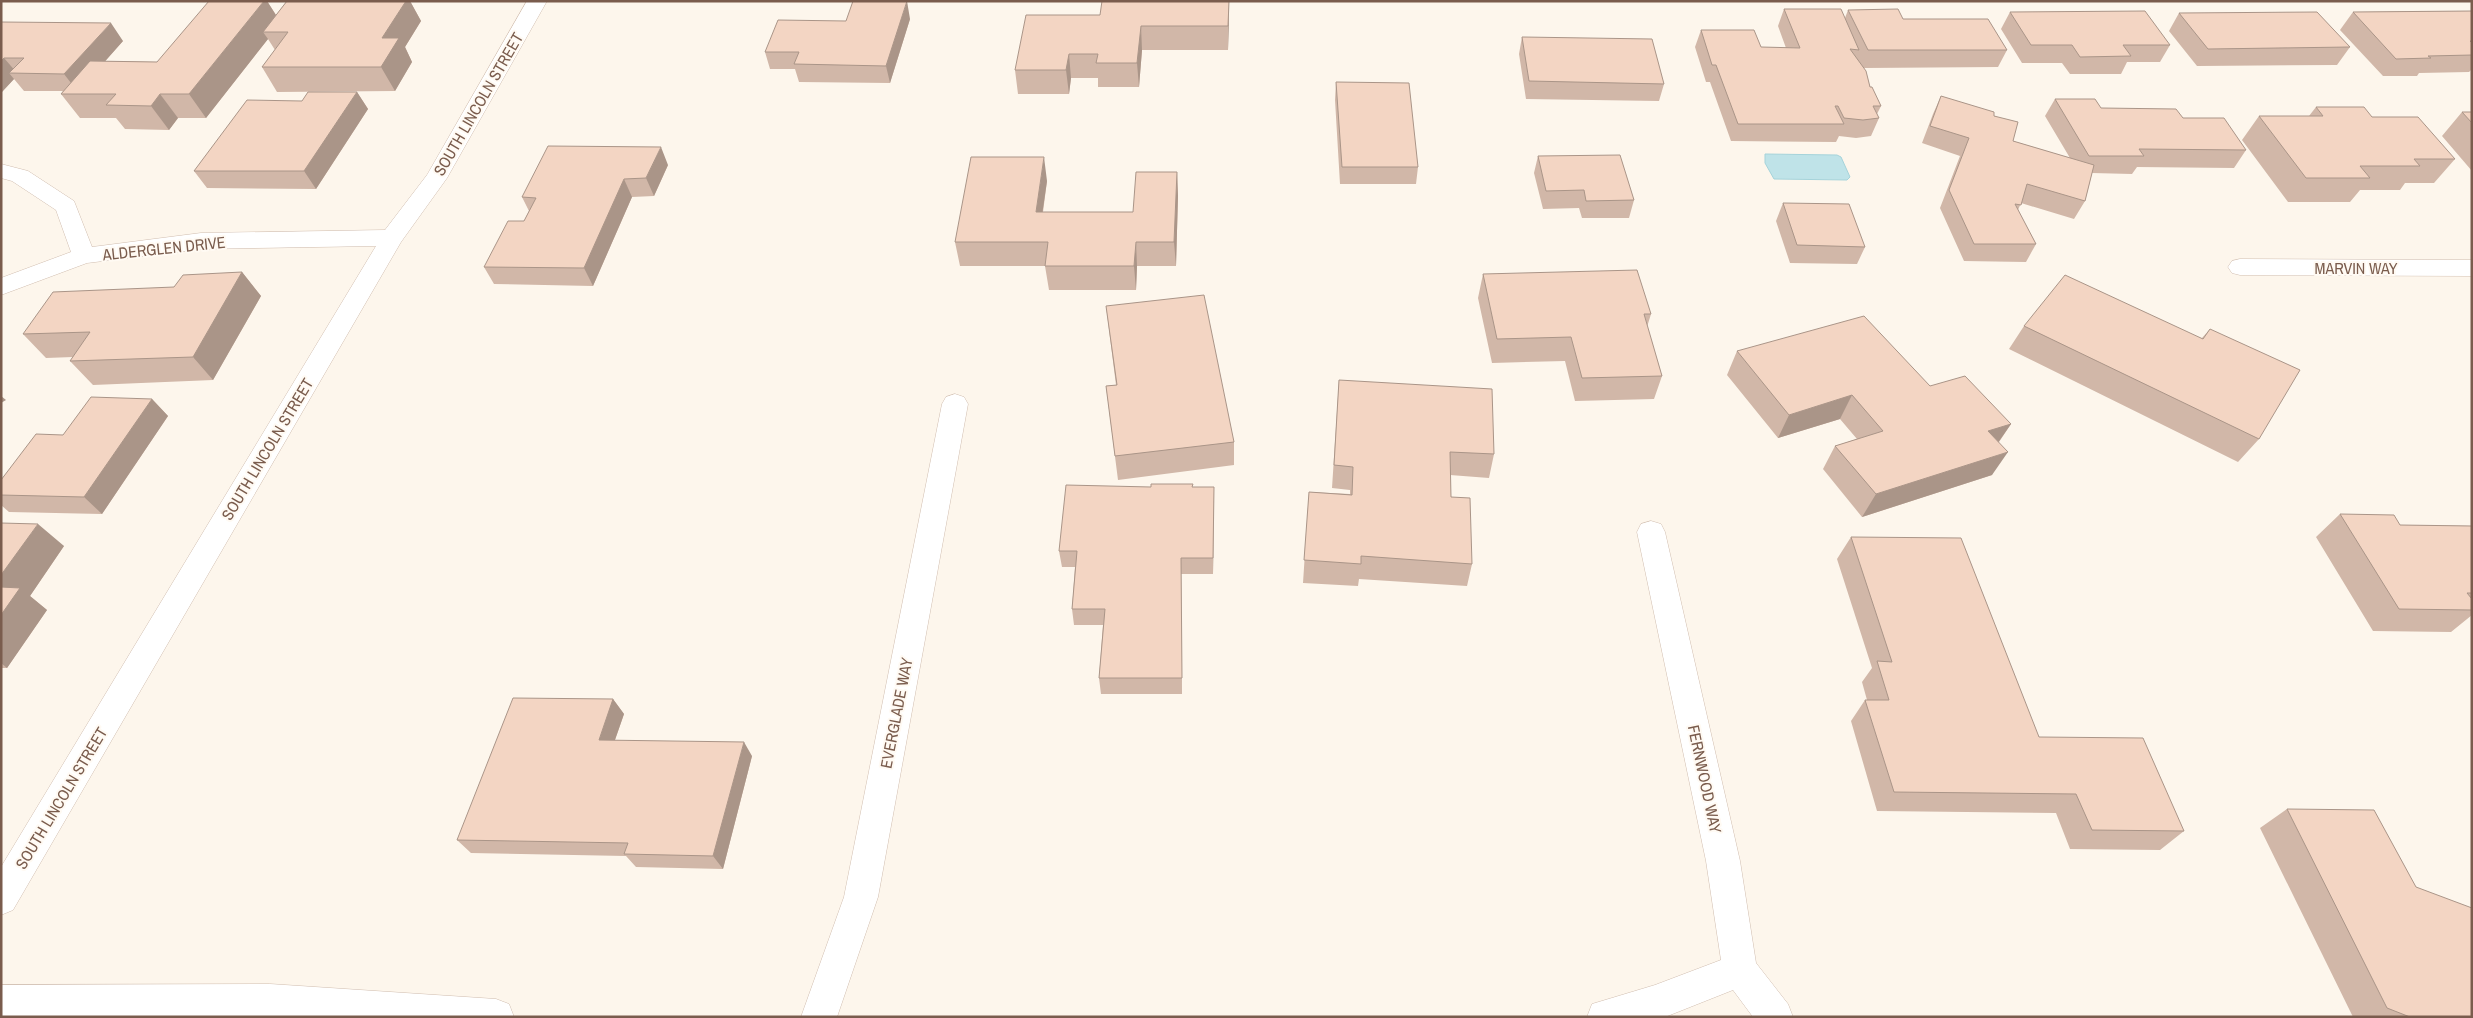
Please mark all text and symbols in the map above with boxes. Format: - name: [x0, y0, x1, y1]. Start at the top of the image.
- street label: SOUTH LINCOLN STREET: [428, 28, 528, 180]
- street label: ALDERGLEN DRIVE: [101, 231, 226, 265]
- street label: MARVIN WAY: [2315, 257, 2398, 279]
- street label: SOUTH LINCOLN STREET: [216, 374, 318, 524]
- street label: EVERGLADE WAY: [874, 656, 918, 770]
- street label: SOUTH LINCOLN STREET: [10, 723, 112, 873]
- street label: FERNWOOD WAY: [1683, 723, 1727, 835]

